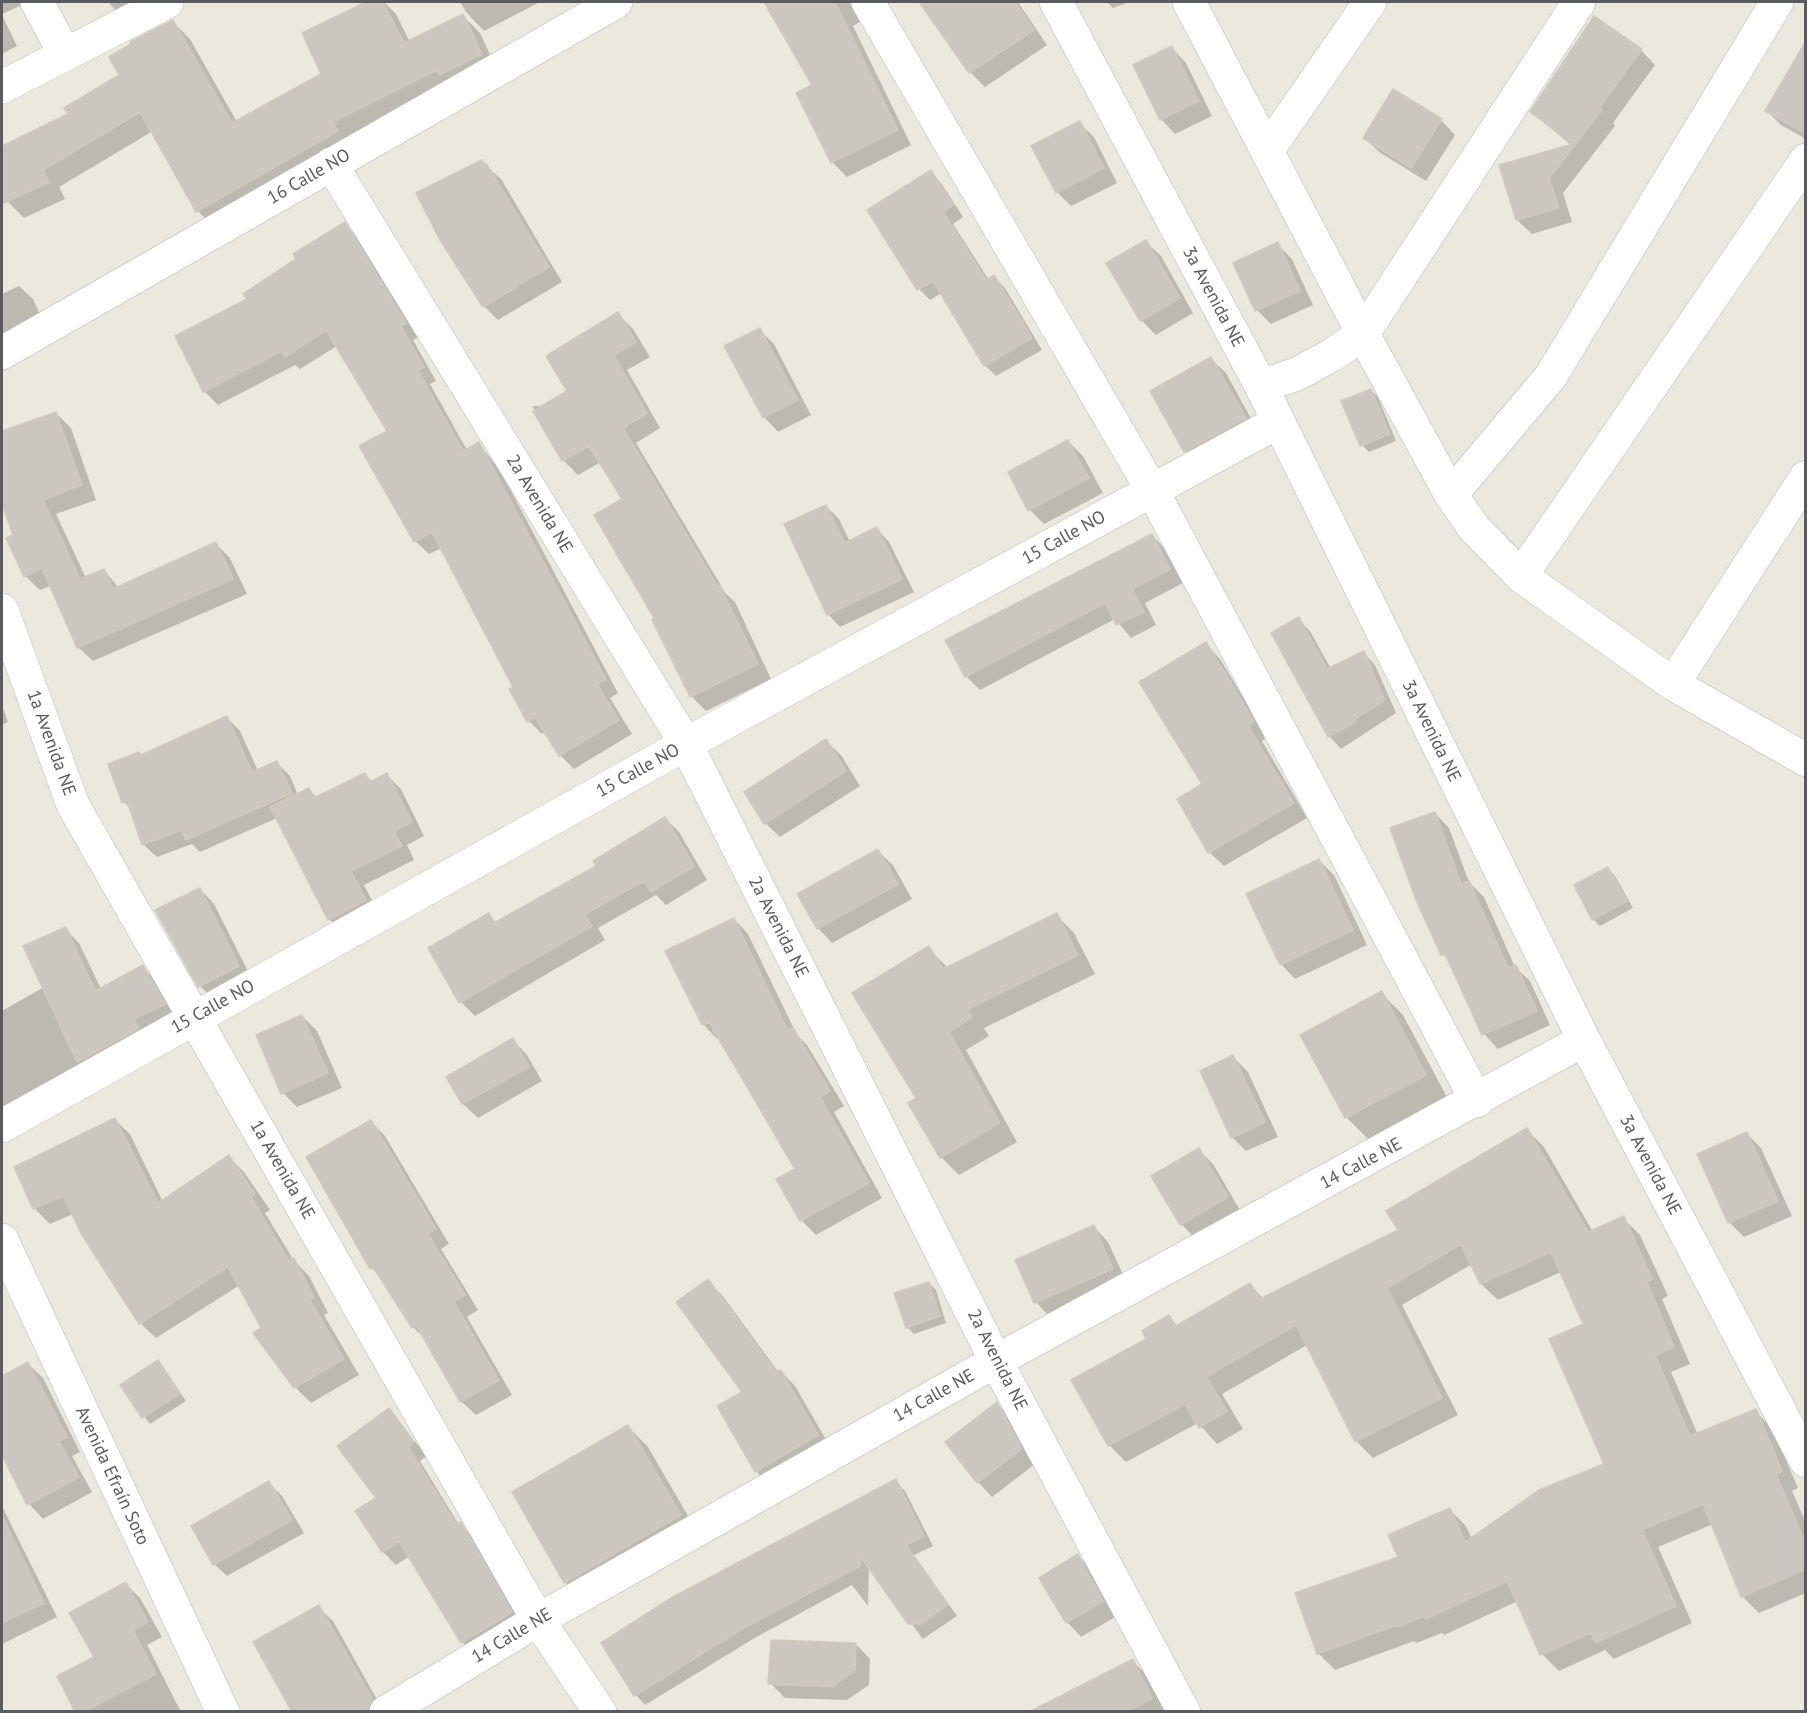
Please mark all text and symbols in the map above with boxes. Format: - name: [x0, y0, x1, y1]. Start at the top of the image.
- street label: 16 Calle NO: [264, 145, 354, 209]
- street label: 3a Avenida NE: [1177, 243, 1249, 351]
- street label: 2a Avenida NE: [501, 451, 577, 557]
- street label: 15 Calle NO: [1018, 506, 1110, 570]
- street label: 3a Avenida NE: [1397, 676, 1465, 786]
- street label: 1a Avenida NE: [22, 687, 80, 799]
- street label: 15 Calle NO: [592, 739, 684, 803]
- street label: 2a Avenida NE: [743, 873, 813, 981]
- street label: 15 Calle NO: [167, 975, 259, 1039]
- street label: 3a Avenida NE: [1614, 1111, 1686, 1219]
- street label: 1a Avenida NE: [245, 1117, 319, 1223]
- street label: 14 Calle NE: [1316, 1133, 1406, 1195]
- street label: 2a Avenida NE: [962, 1306, 1032, 1414]
- street label: 14 Calle NE: [890, 1365, 978, 1427]
- street label: Avenida Efraín Soto: [70, 1403, 154, 1549]
- street label: 14 Calle NE: [468, 1604, 556, 1668]

